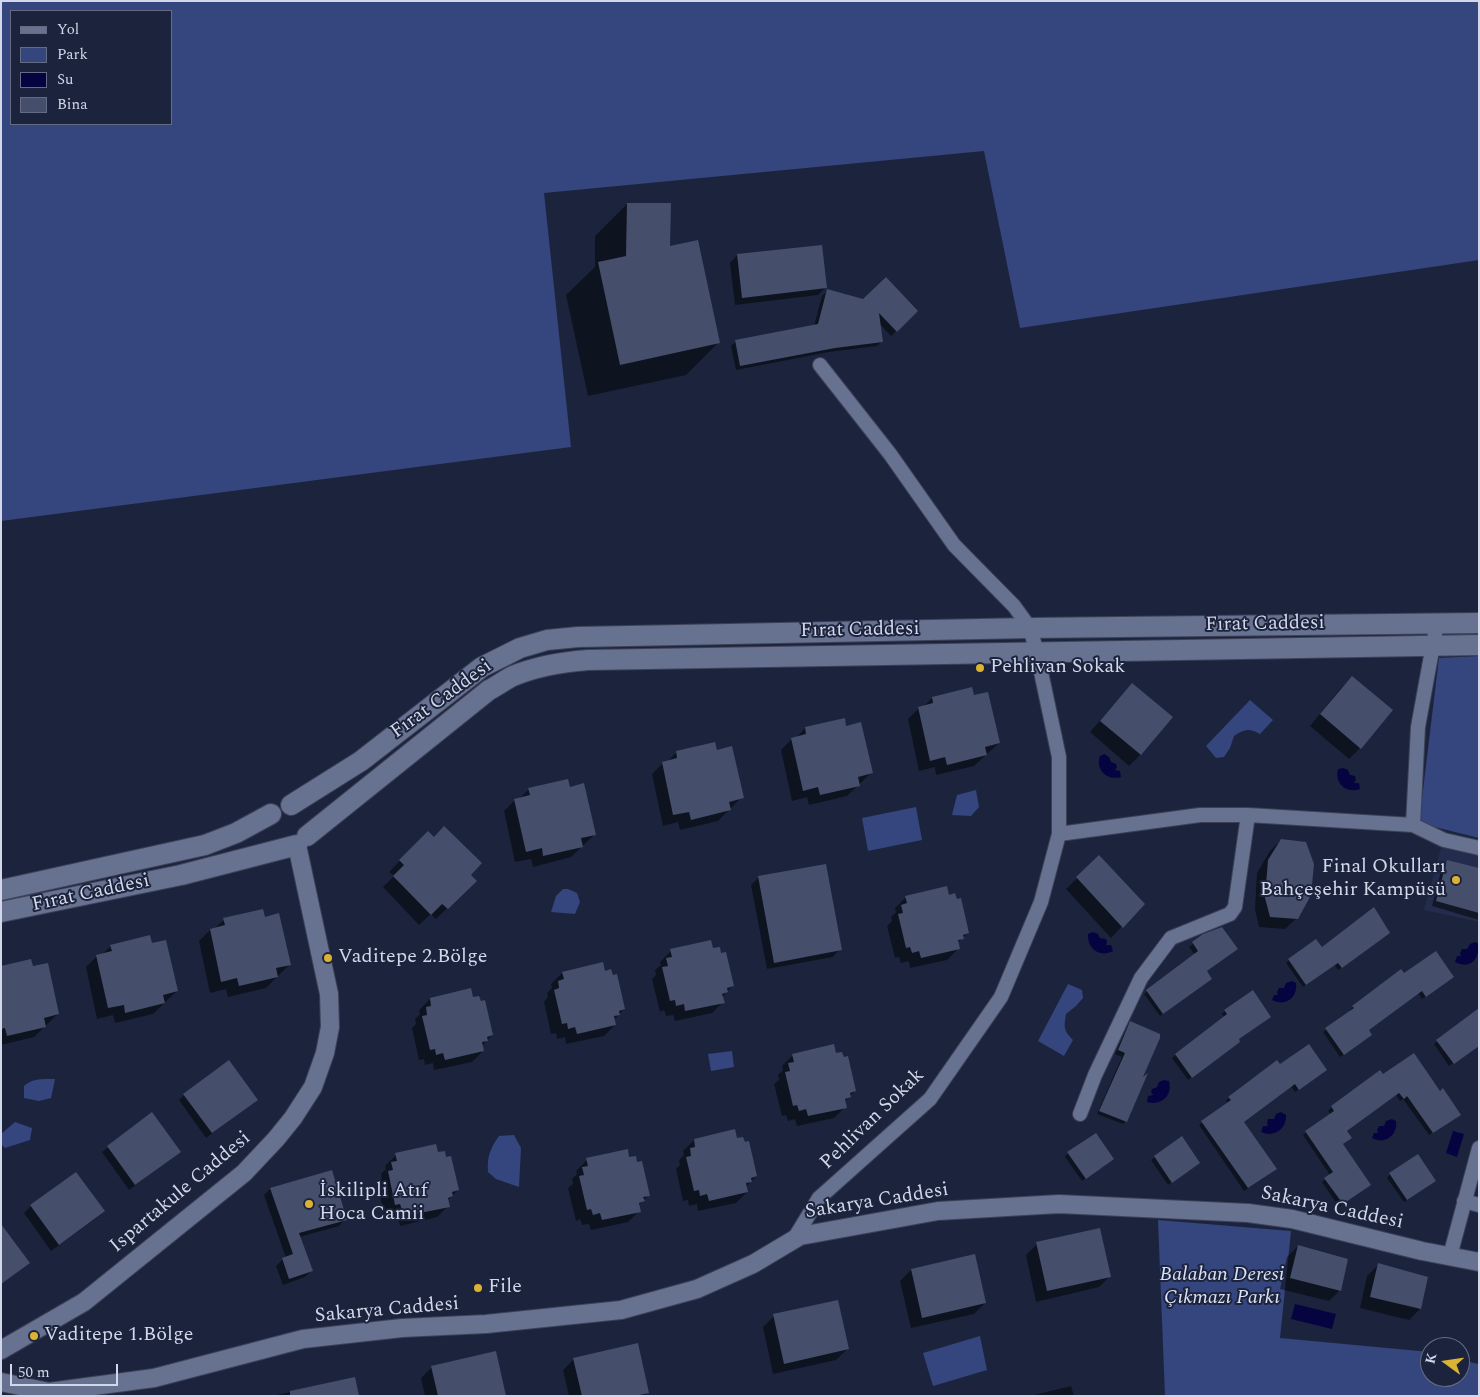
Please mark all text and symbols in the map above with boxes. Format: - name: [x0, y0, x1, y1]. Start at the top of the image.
- legend: [10, 10, 172, 125]
- text: Yol: [57, 18, 79, 41]
- text: Park: [57, 43, 88, 66]
- text: Su: [57, 68, 73, 91]
- text: Bina: [57, 93, 88, 116]
- street label: Fırat Caddesi: [1205, 612, 1325, 638]
- street label: Fırat Caddesi: [800, 618, 920, 644]
- street label: Fırat Caddesi: [387, 655, 497, 745]
- place label: Pehlivan Sokak: [990, 656, 1125, 680]
- marker: Pehlivan Sokak: [974, 662, 986, 674]
- place label: Final Okulları Bahçeşehir Kampüsü: [1260, 856, 1446, 903]
- street label: Fırat Caddesi: [30, 870, 152, 918]
- marker: Final Okulları Bahçeşehir Kampüsü: [1450, 874, 1462, 886]
- place label: Vaditepe 2.Bölge: [338, 946, 487, 970]
- marker: Vaditepe 2.Bölge: [322, 952, 334, 964]
- street label: Pehlivan Sokak: [816, 1064, 930, 1176]
- street label: Ispartakule Caddesi: [106, 1127, 256, 1259]
- street label: Sakarya Caddesi: [804, 1179, 950, 1225]
- place label: İskilipli Atıf Hoca Camii: [319, 1180, 428, 1227]
- street label: Sakarya Caddesi: [1259, 1182, 1405, 1236]
- marker: İskilipli Atıf Hoca Camii: [303, 1198, 315, 1210]
- park label: Balaban Deresi Çıkmazı Parkı: [1160, 1264, 1284, 1311]
- place label: File: [488, 1276, 522, 1300]
- marker: File: [472, 1282, 484, 1294]
- street label: Sakarya Caddesi: [314, 1293, 460, 1329]
- place label: Vaditepe 1.Bölge: [44, 1324, 193, 1348]
- marker: Vaditepe 1.Bölge: [28, 1330, 40, 1342]
- north arrow: [1420, 1337, 1470, 1387]
- text: K: [1419, 1351, 1442, 1366]
- scale bar: [12, 1354, 120, 1386]
- text: 50 m: [18, 1361, 50, 1384]

